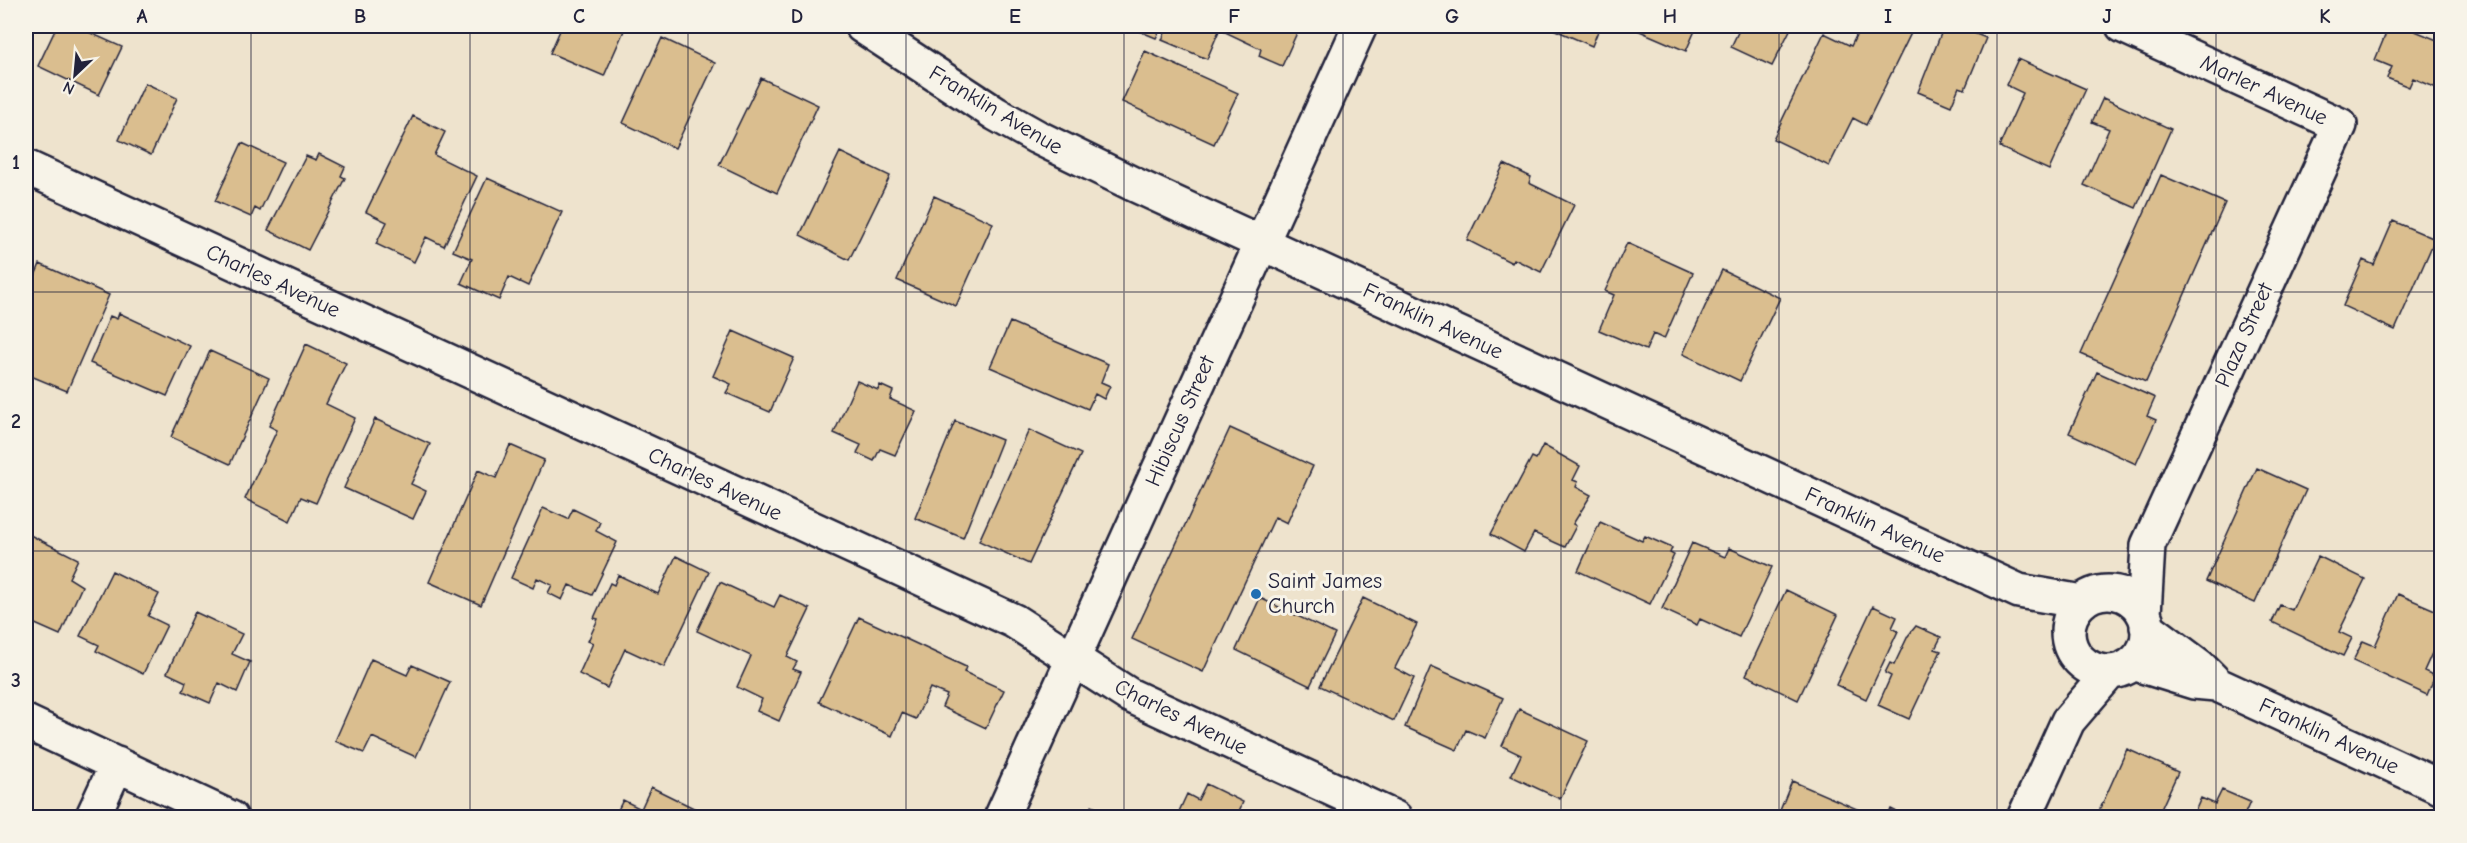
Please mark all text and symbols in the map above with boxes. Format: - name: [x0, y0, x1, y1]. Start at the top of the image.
- text: A: [136, 5, 148, 28]
- text: B: [354, 5, 366, 28]
- text: C: [573, 5, 585, 28]
- text: D: [791, 5, 803, 28]
- text: E: [1009, 5, 1021, 28]
- text: F: [1228, 5, 1240, 28]
- text: G: [1445, 5, 1459, 28]
- text: H: [1663, 5, 1677, 28]
- text: I: [1884, 5, 1892, 28]
- text: J: [2102, 5, 2112, 28]
- text: K: [2319, 5, 2331, 28]
- north arrow: [45, 45, 105, 105]
- street label: Marler Avenue: [2196, 49, 2332, 131]
- street label: Franklin Avenue: [924, 60, 1068, 160]
- text: N: [60, 77, 77, 98]
- text: 1: [12, 151, 20, 174]
- street label: Charles Avenue: [202, 239, 344, 323]
- street label: Franklin Avenue: [1359, 277, 1507, 365]
- street label: Plaza Street: [2209, 278, 2279, 391]
- street label: Hibiscus Street: [1140, 351, 1221, 490]
- text: 2: [11, 410, 21, 433]
- street label: Charles Avenue: [644, 442, 786, 526]
- street label: Franklin Avenue: [1801, 481, 1949, 569]
- place label: Saint James Church: [1268, 568, 1382, 619]
- marker: Saint James Church: [1249, 587, 1263, 601]
- text: 3: [11, 669, 21, 692]
- street label: Charles Avenue: [1110, 674, 1252, 760]
- street label: Franklin Avenue: [2255, 692, 2403, 780]

